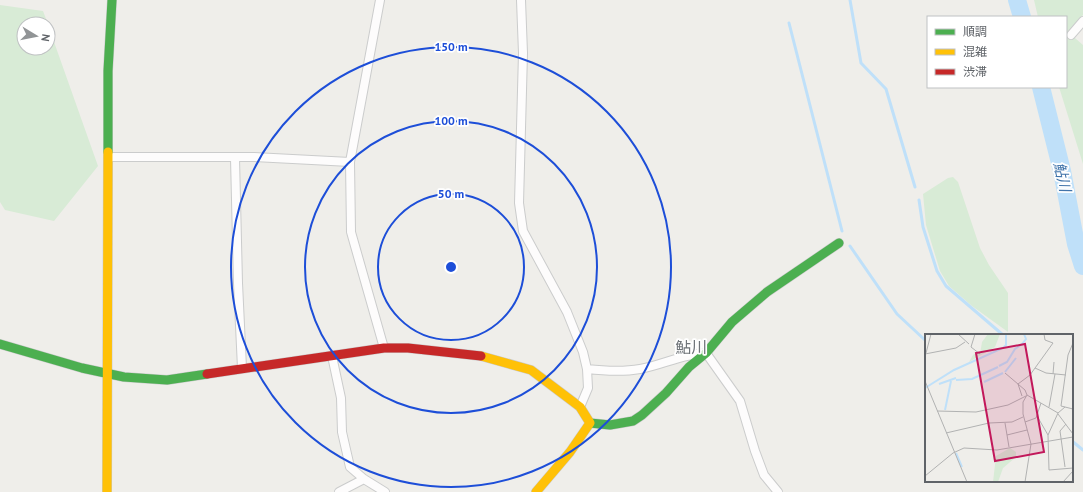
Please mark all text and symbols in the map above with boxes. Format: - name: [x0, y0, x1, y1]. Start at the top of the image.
- north arrow: [16, 16, 56, 56]
- legend: [927, 16, 1067, 88]
- text: 順調: [963, 24, 987, 39]
- text: N: [38, 33, 53, 43]
- text: 150 m: [434, 39, 468, 54]
- text: 混雑: [963, 44, 987, 59]
- text: 渋滞: [963, 64, 987, 79]
- text: 100 m: [434, 113, 468, 128]
- water label: 鮎川: [1050, 160, 1076, 196]
- text: 50 m: [438, 186, 464, 201]
- centre of rings: [444, 260, 458, 274]
- inset map: [925, 334, 1073, 482]
- district label: 鮎川: [675, 337, 707, 357]

